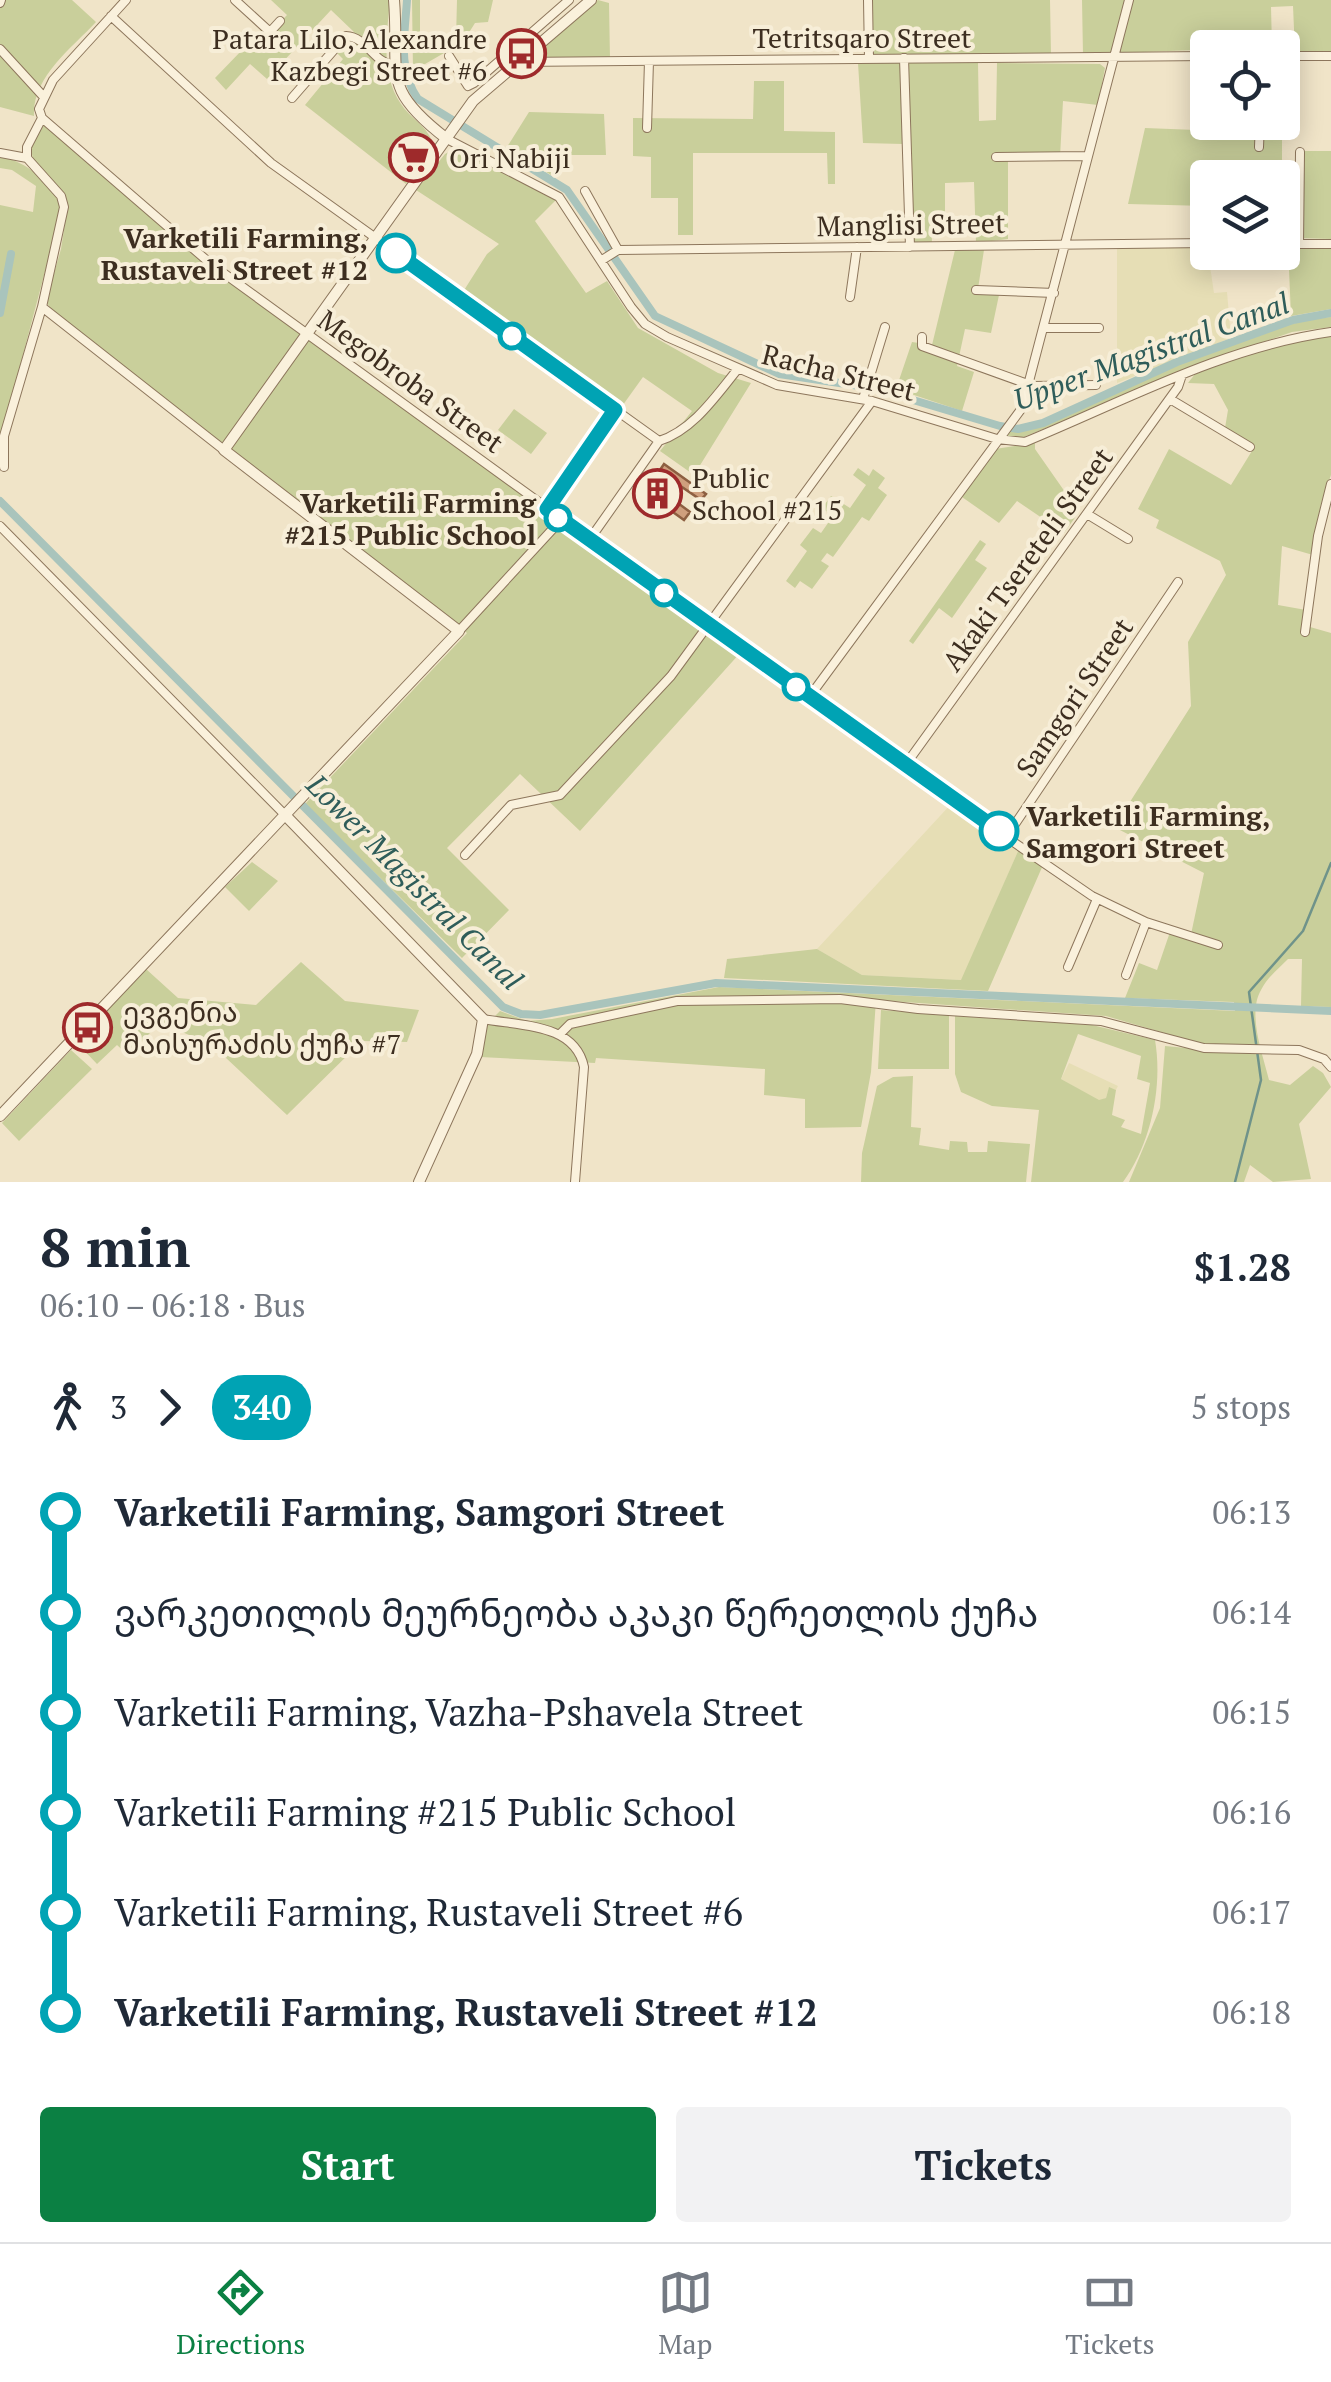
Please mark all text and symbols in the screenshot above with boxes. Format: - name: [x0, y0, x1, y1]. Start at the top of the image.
- street label: Tetritsqaro Street: [753, 19, 972, 56]
- place label: Patara Lilo, Alexandre Kazbegi Street #6: [212, 20, 487, 89]
- bus stop icon: Patara Lilo, Alexandre Kazbegi Street #6: [496, 28, 548, 80]
- map controls: [1190, 30, 1300, 270]
- button: locate: [1190, 30, 1300, 140]
- supermarket icon: Ori Nabiji: [388, 131, 440, 183]
- place label: Ori Nabiji: [449, 139, 571, 176]
- button: layers: [1190, 160, 1300, 270]
- street label: Manglisi Street: [816, 204, 1006, 244]
- place label: Varketili Farming, Rustaveli Street #12: [101, 219, 368, 288]
- marker: Varketili Farming, Rustaveli Street #12: [377, 234, 415, 272]
- water label: Upper Magistral Canal: [1007, 282, 1295, 420]
- street label: Megobroba Street: [311, 301, 512, 461]
- unlabelled marker: [499, 323, 525, 349]
- street label: Racha Street: [758, 335, 920, 409]
- street label: Akaki Tsereteli Street: [933, 439, 1121, 678]
- place label: Public School #215: [692, 459, 842, 528]
- building icon: Public School #215: [631, 467, 683, 519]
- place label: Varketili Farming #215 Public School: [284, 484, 537, 553]
- marker: Varketili Farming #215 Public School: [545, 505, 571, 531]
- unlabelled marker: [651, 580, 677, 606]
- street label: Samgori Street: [1007, 610, 1141, 784]
- unlabelled marker: [783, 674, 809, 700]
- water label: Lower Magistral Canal: [297, 764, 532, 999]
- place label: Varketili Farming, Samgori Street: [1026, 797, 1271, 866]
- marker: Varketili Farming, Samgori Street: [980, 812, 1018, 850]
- place label: ევგენია მაისურაძის ქუჩა #7: [123, 993, 401, 1062]
- bus stop icon: ევგენია მაისურაძის ქუჩა #7: [62, 1001, 114, 1053]
- text: 8 min: [40, 1210, 190, 1283]
- text: $1.28: [1194, 1242, 1291, 1292]
- text: 06:10 – 06:18 · Bus: [40, 1284, 306, 1326]
- icon: walk: [40, 1380, 95, 1435]
- icon: forward: [142, 1380, 197, 1435]
- text: 340: [232, 1384, 291, 1430]
- text: 3: [110, 1386, 127, 1428]
- text: 5 stops: [1191, 1386, 1291, 1428]
- text: Varketili Farming, Samgori Street: [114, 1487, 724, 1537]
- text: 06:13: [1212, 1491, 1291, 1533]
- text: ვარკეთილის მეურნეობა აკაკი წერეთლის ქუჩა: [114, 1588, 1038, 1638]
- text: 06:14: [1212, 1591, 1291, 1633]
- text: Varketili Farming, Vazha-Pshavela Street: [114, 1687, 803, 1737]
- text: 06:15: [1212, 1691, 1291, 1733]
- text: Varketili Farming #215 Public School: [114, 1787, 736, 1837]
- text: 06:16: [1212, 1791, 1291, 1833]
- text: Varketili Farming, Rustaveli Street #6: [114, 1887, 743, 1937]
- text: 06:17: [1212, 1891, 1291, 1933]
- text: Varketili Farming, Rustaveli Street #12: [114, 1987, 818, 2037]
- text: 06:18: [1212, 1991, 1291, 2033]
- button: Start: [40, 2107, 656, 2222]
- button: Tickets: [676, 2107, 1291, 2222]
- tab: Directions: [176, 2265, 305, 2362]
- tab: Map: [658, 2265, 713, 2362]
- tab: Tickets: [1065, 2265, 1155, 2362]

